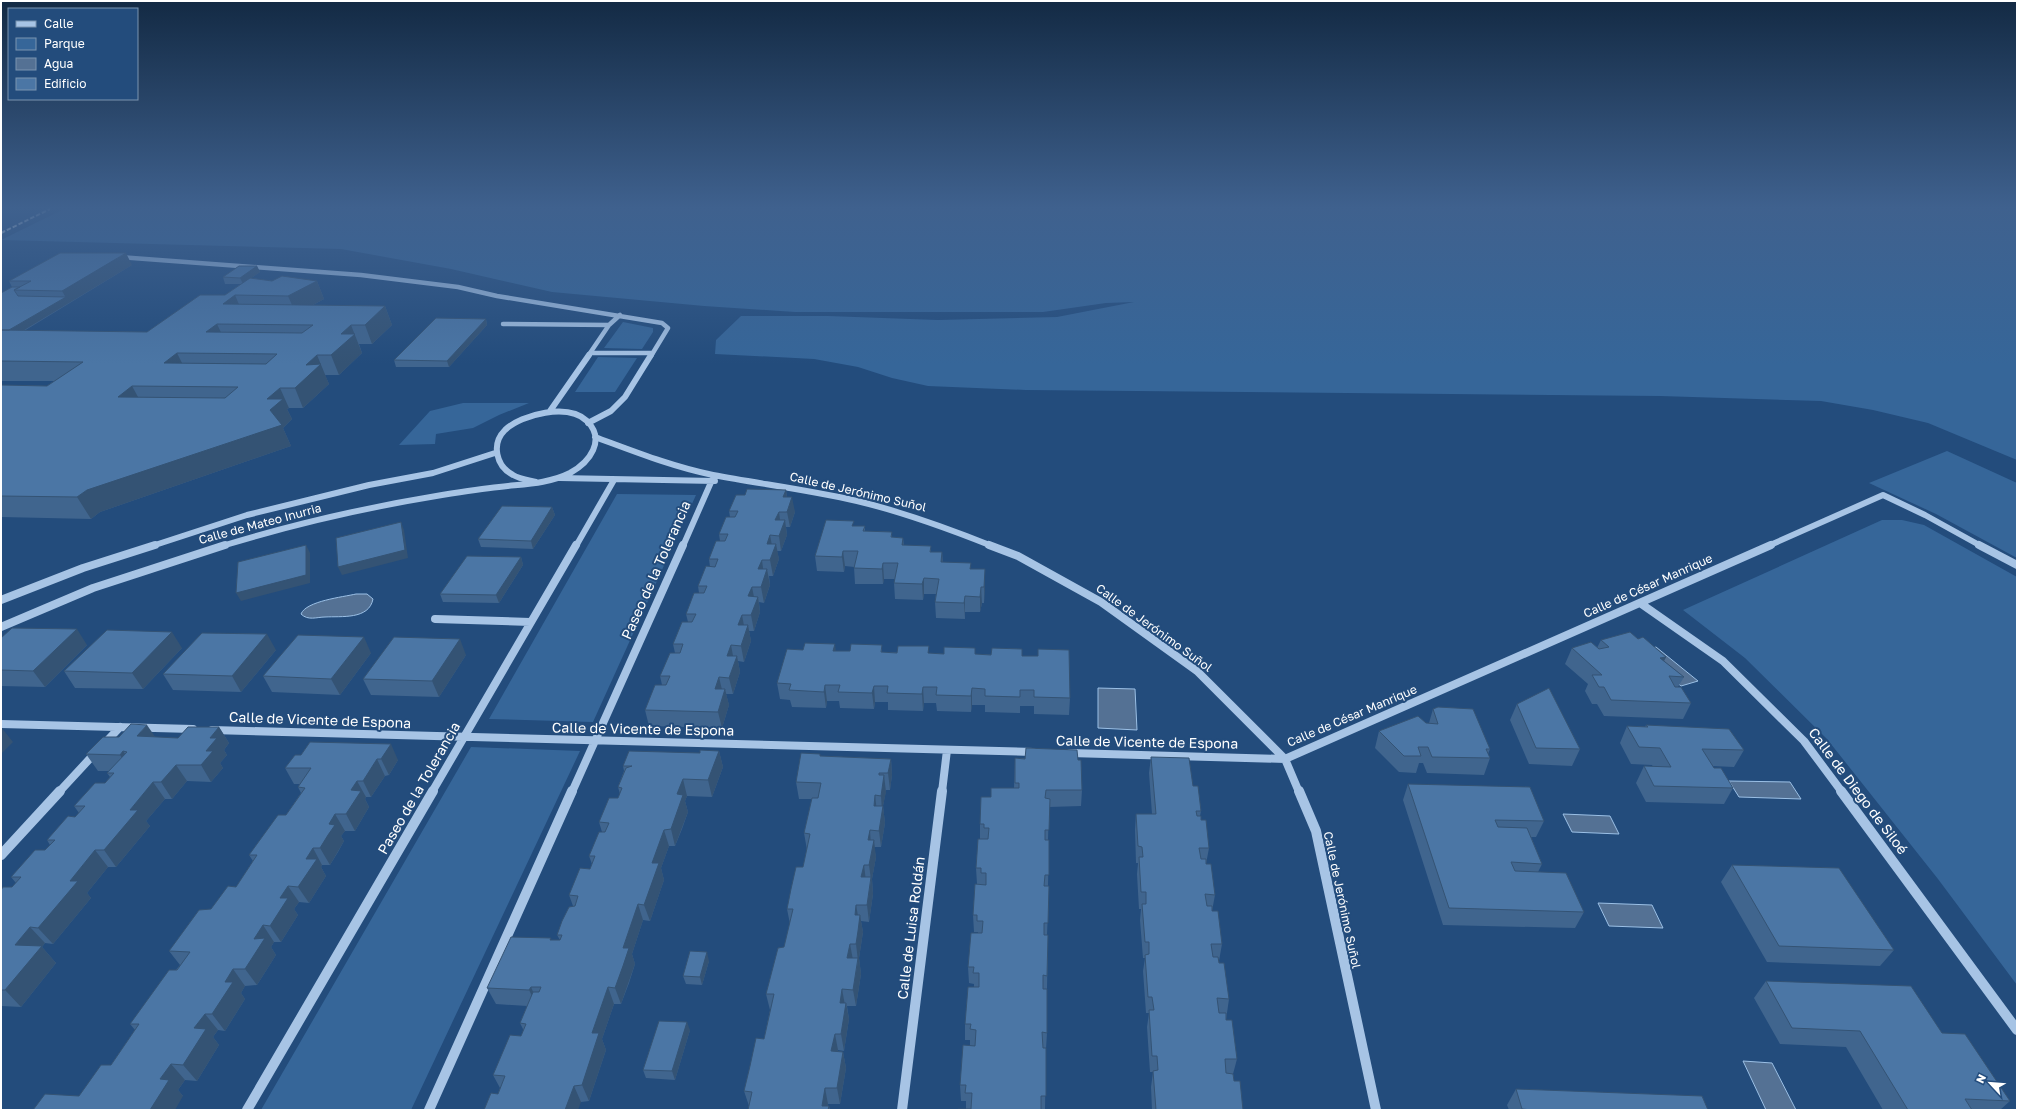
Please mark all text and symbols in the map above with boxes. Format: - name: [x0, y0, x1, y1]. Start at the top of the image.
- legend: [8, 8, 138, 100]
- text: Calle: [44, 16, 74, 31]
- text: Parque: [44, 36, 85, 51]
- text: Agua: [44, 56, 73, 71]
- text: Edificio: [44, 76, 86, 91]
- street label: Calle de Jerónimo Suñol: [788, 468, 928, 515]
- street label: Paseo de la Tolerancia: [617, 498, 694, 642]
- street label: Calle de Mateo Inurria: [197, 500, 323, 547]
- street label: Calle de César Manrique: [1581, 550, 1715, 621]
- street label: Calle de Jerónimo Suñol: [1093, 580, 1215, 675]
- street label: Calle de César Manrique: [1285, 681, 1419, 750]
- street label: Calle de Vicente de Espona: [229, 708, 411, 731]
- street label: Calle de Vicente de Espona: [552, 718, 734, 739]
- street label: Paseo de la Tolerancia: [374, 719, 463, 857]
- street label: Calle de Diego de Siloé: [1805, 724, 1912, 857]
- street label: Calle de Vicente de Espona: [1056, 731, 1238, 752]
- street label: Calle de Jerónimo Suñol: [1321, 830, 1364, 970]
- street label: Calle de Luisa Roldán: [893, 855, 928, 1000]
- north arrow: [1970, 1063, 2010, 1103]
- text: N: [1973, 1072, 1988, 1085]

